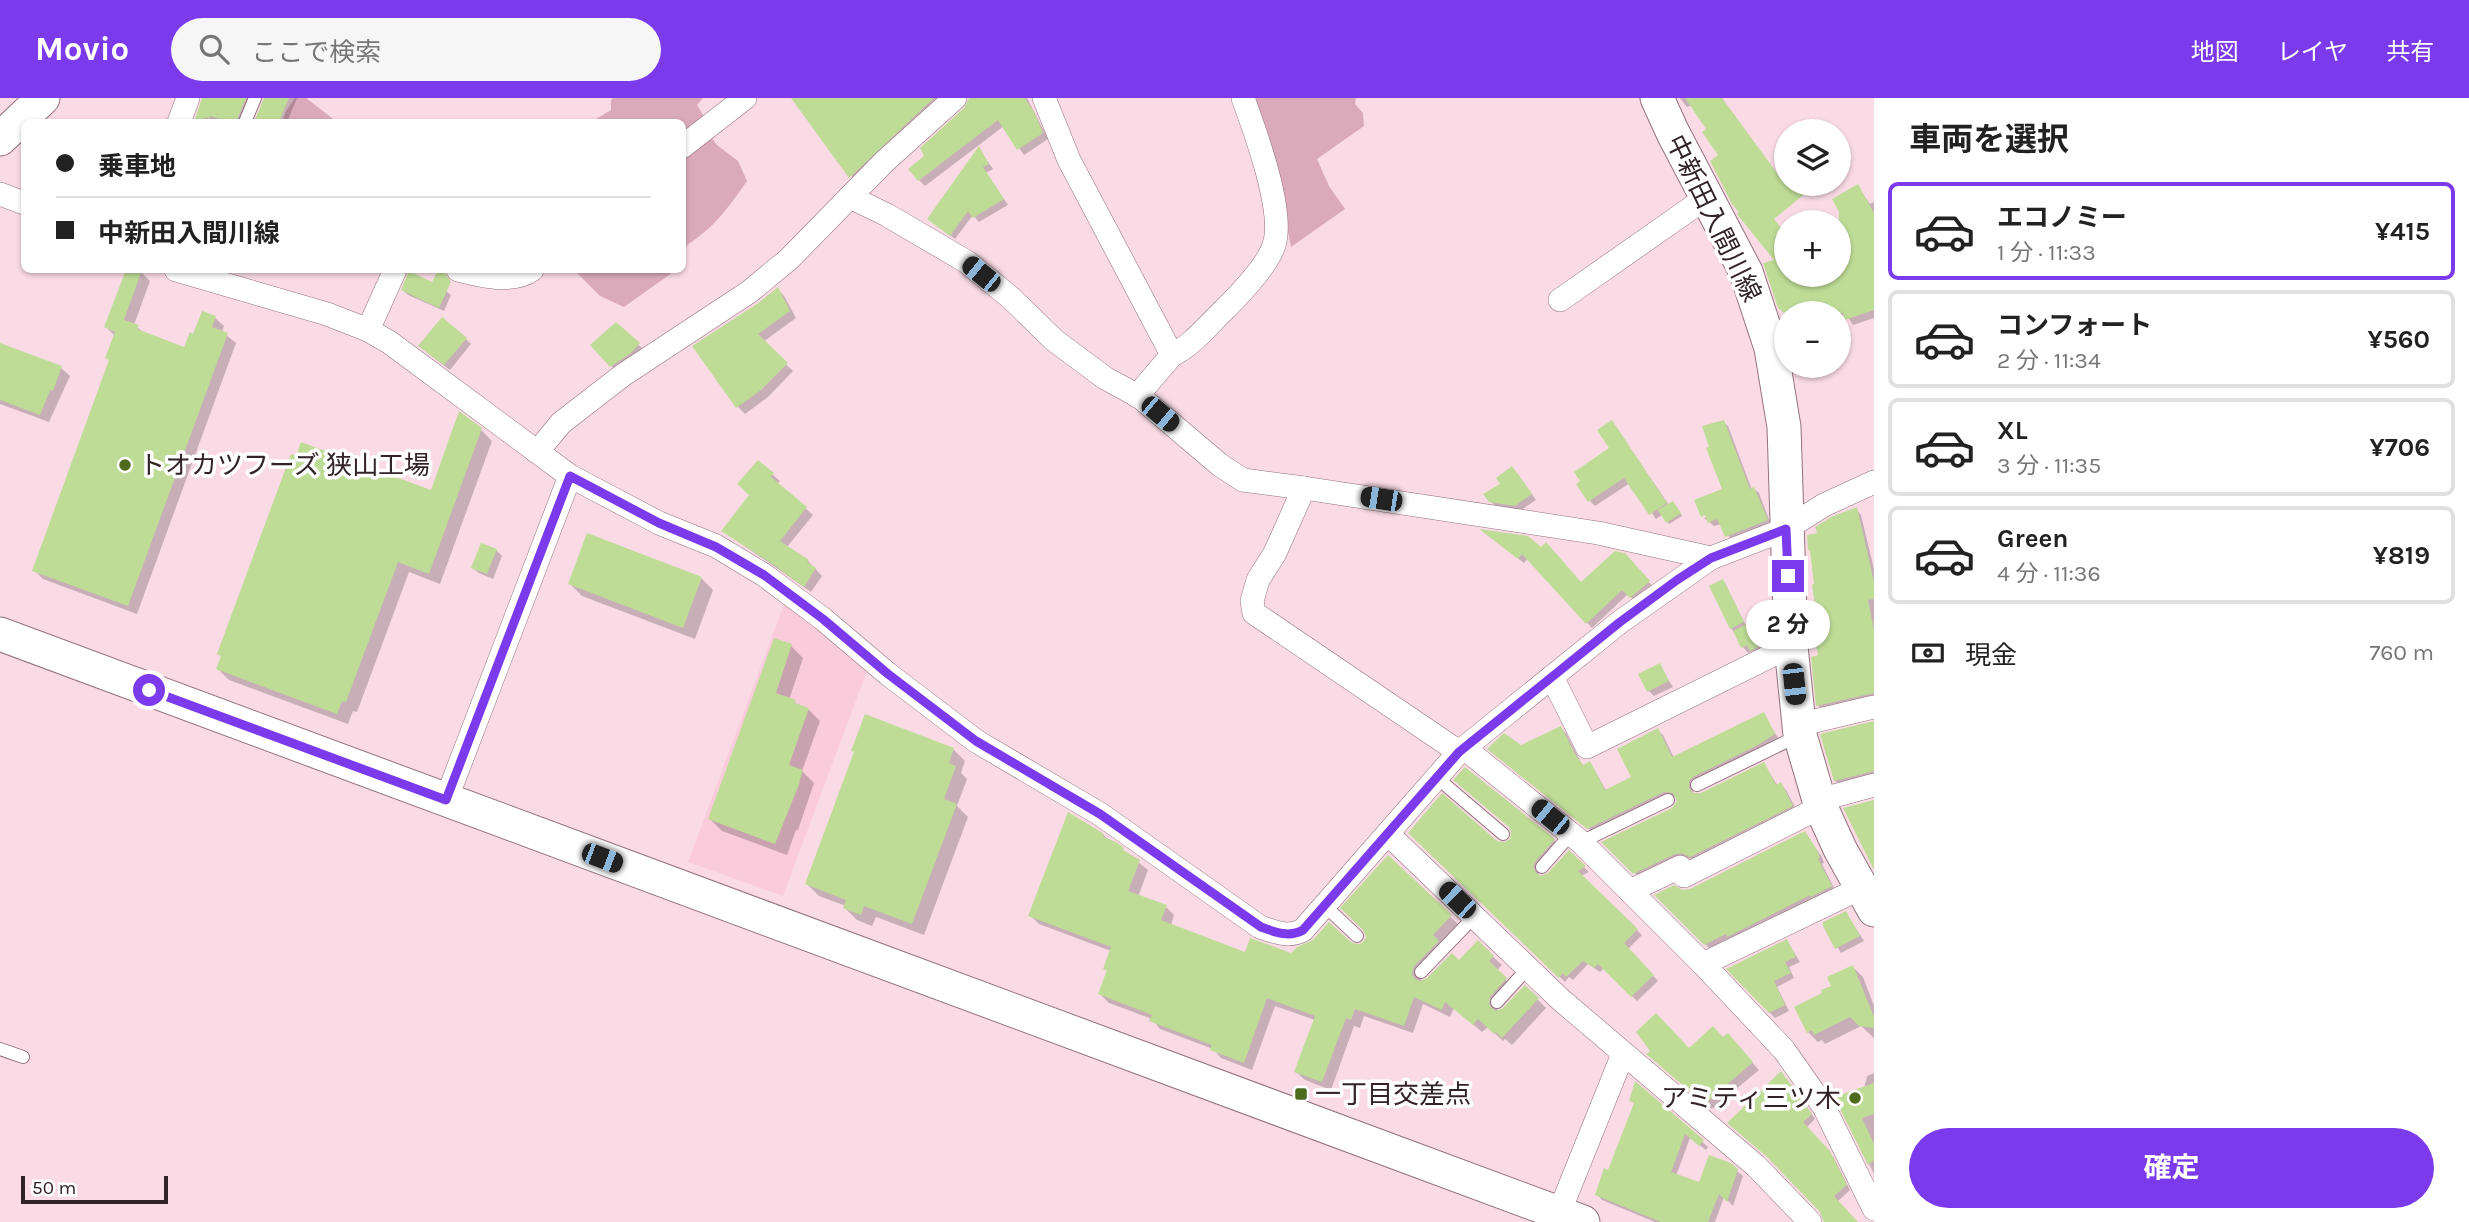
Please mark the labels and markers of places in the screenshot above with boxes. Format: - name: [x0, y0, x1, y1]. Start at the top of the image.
- place label: トオカツフーズ 狭山工場: [139, 450, 430, 481]
- marker: トオカツフーズ 狭山工場: [117, 457, 133, 473]
- place label: 一丁目交差点: [1315, 1079, 1471, 1110]
- place label: アミティ三ツ木: [1661, 1083, 1841, 1114]
- marker: 一丁目交差点: [1293, 1086, 1309, 1102]
- marker: アミティ三ツ木: [1847, 1090, 1863, 1106]

